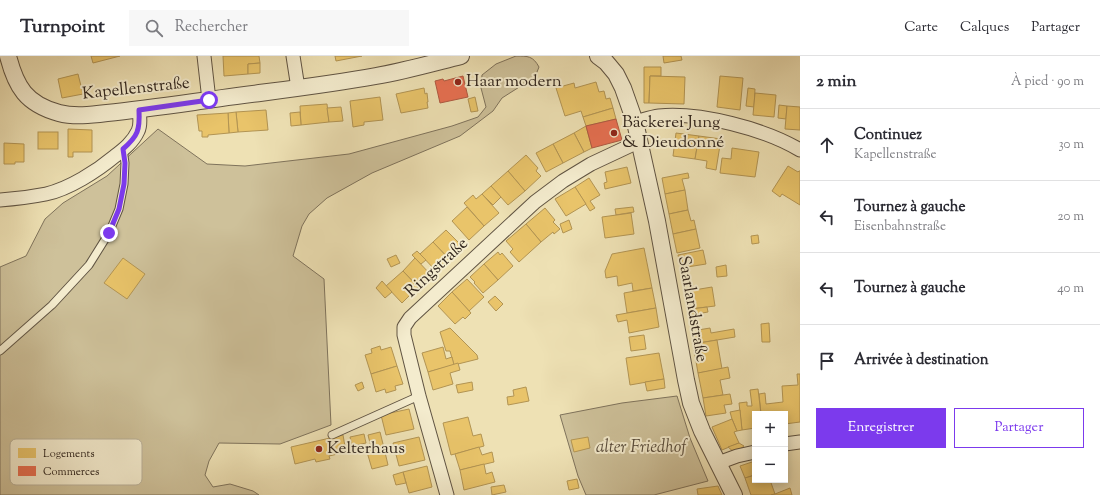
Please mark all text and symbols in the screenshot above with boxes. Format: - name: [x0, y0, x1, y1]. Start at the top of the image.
- search box: [129, 10, 409, 46]
- text: Turnpoint: [20, 14, 105, 41]
- icon: search: [143, 17, 165, 39]
- text: Rechercher: [175, 17, 248, 38]
- text: Carte: [904, 18, 938, 38]
- text: Calques: [960, 18, 1009, 38]
- text: Partager: [1031, 18, 1080, 38]
- place label: Haar modern: [466, 70, 562, 94]
- text: 2 min: [816, 70, 857, 94]
- street label: Kapellenstraße: [81, 71, 191, 107]
- text: À pied · 90 m: [1011, 73, 1084, 91]
- marker: Haar modern: [453, 77, 463, 87]
- route start: [200, 91, 218, 109]
- place label: Bäckerei Jung & Dieudonné: [622, 111, 724, 155]
- text: Continuez: [854, 125, 922, 146]
- marker: Bäckerei Jung & Dieudonné: [609, 128, 619, 138]
- icon: ahead: [816, 134, 838, 156]
- text: 30 m: [1058, 136, 1084, 154]
- text: Kapellenstraße: [854, 146, 937, 164]
- text: Tournez à gauche: [854, 197, 965, 218]
- icon: left: [816, 206, 838, 228]
- text: 20 m: [1058, 208, 1084, 226]
- text: Eisenbahnstraße: [854, 218, 946, 236]
- route end: [100, 224, 118, 242]
- street label: Ringstraße: [400, 232, 474, 304]
- street label: Saarlandstraße: [671, 254, 713, 364]
- icon: left: [816, 278, 838, 300]
- text: Tournez à gauche: [854, 278, 965, 299]
- text: 40 m: [1057, 280, 1084, 298]
- icon: arrive: [816, 350, 838, 372]
- text: Arrivée à destination: [854, 350, 989, 371]
- button: Enregistrer: [816, 408, 946, 448]
- button: Partager: [954, 408, 1084, 448]
- map controls: [752, 411, 788, 483]
- button: +: [752, 411, 788, 447]
- park label: alter Friedhof: [596, 436, 688, 460]
- place label: Kelterhaus: [327, 437, 405, 461]
- legend: [10, 439, 142, 485]
- marker: Kelterhaus: [314, 444, 324, 454]
- text: Logements: [43, 446, 95, 462]
- button: −: [752, 447, 788, 483]
- text: Commerces: [43, 464, 99, 480]

